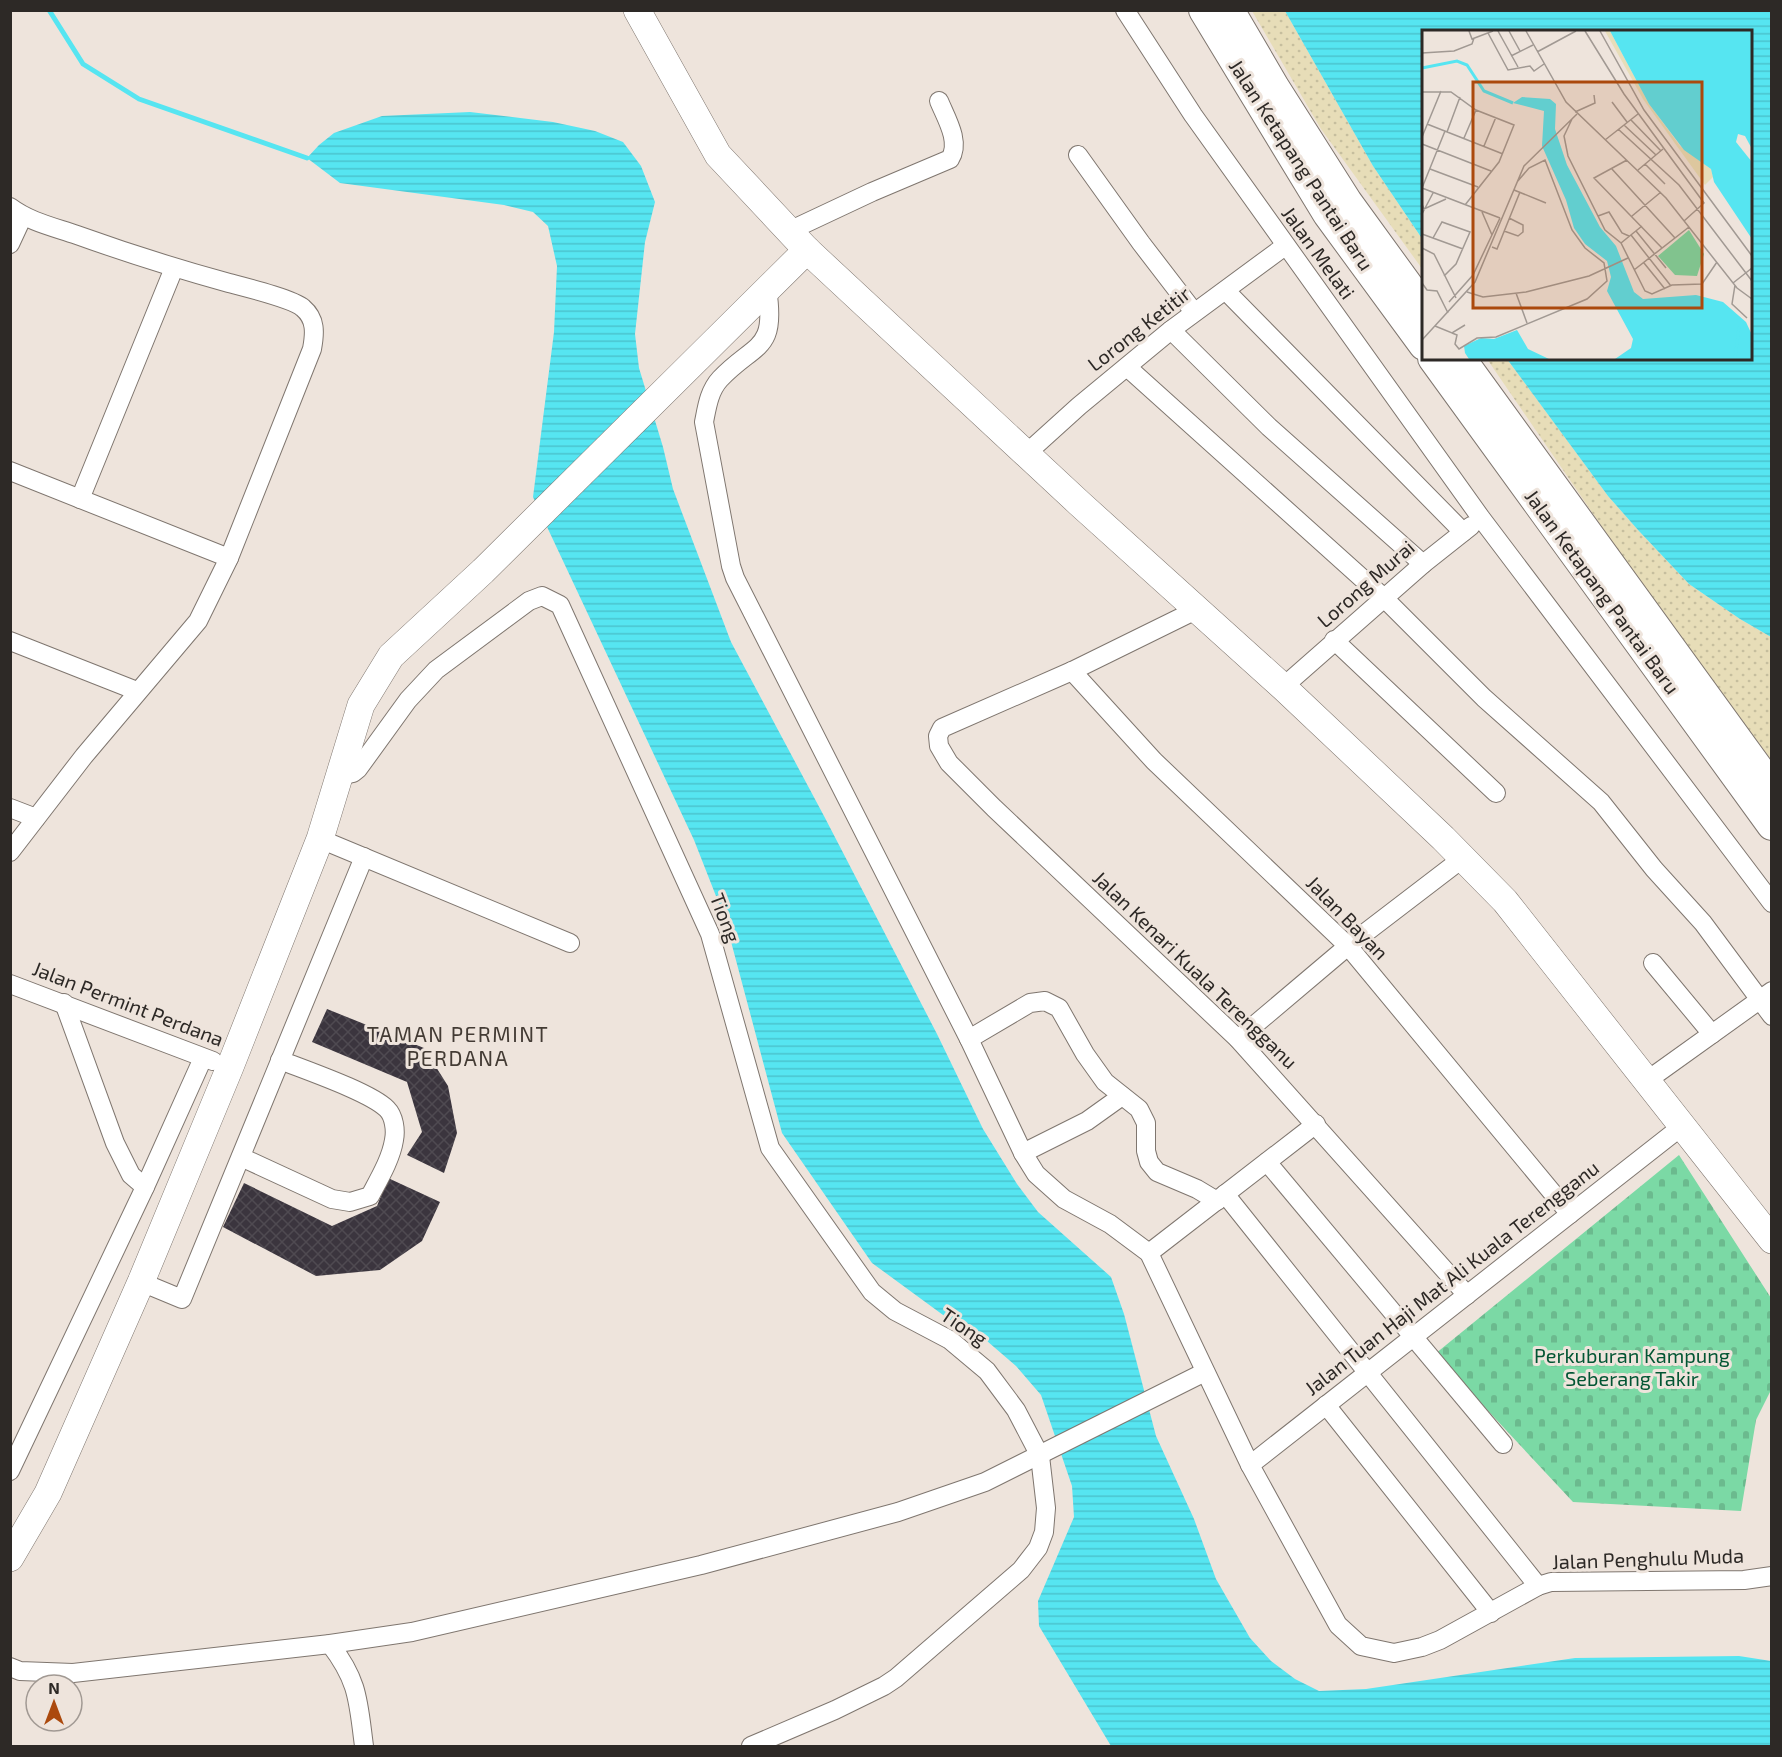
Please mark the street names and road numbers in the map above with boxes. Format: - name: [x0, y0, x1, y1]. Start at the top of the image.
- street label: Jalan Ketapang Pantai Baru: [1225, 54, 1379, 274]
- street label: Jalan Melati: [1277, 201, 1360, 303]
- street label: Lorong Ketitir: [1082, 281, 1194, 376]
- street label: Jalan Ketapang Pantai Baru: [1521, 485, 1685, 698]
- street label: Lorong Murai: [1312, 535, 1419, 632]
- street label: Jalan Kenari Kuala Terengganu: [1089, 865, 1303, 1073]
- street label: Jalan Bayan: [1302, 870, 1394, 964]
- street label: Tiong: [706, 890, 746, 946]
- street label: Jalan Permint Perdana: [29, 956, 227, 1051]
- street label: Jalan Tuan Haji Mat Ali Kuala Terengganu: [1299, 1155, 1603, 1400]
- street label: Tiong: [937, 1302, 992, 1350]
- street label: Jalan Penghulu Muda: [1552, 1543, 1744, 1573]

